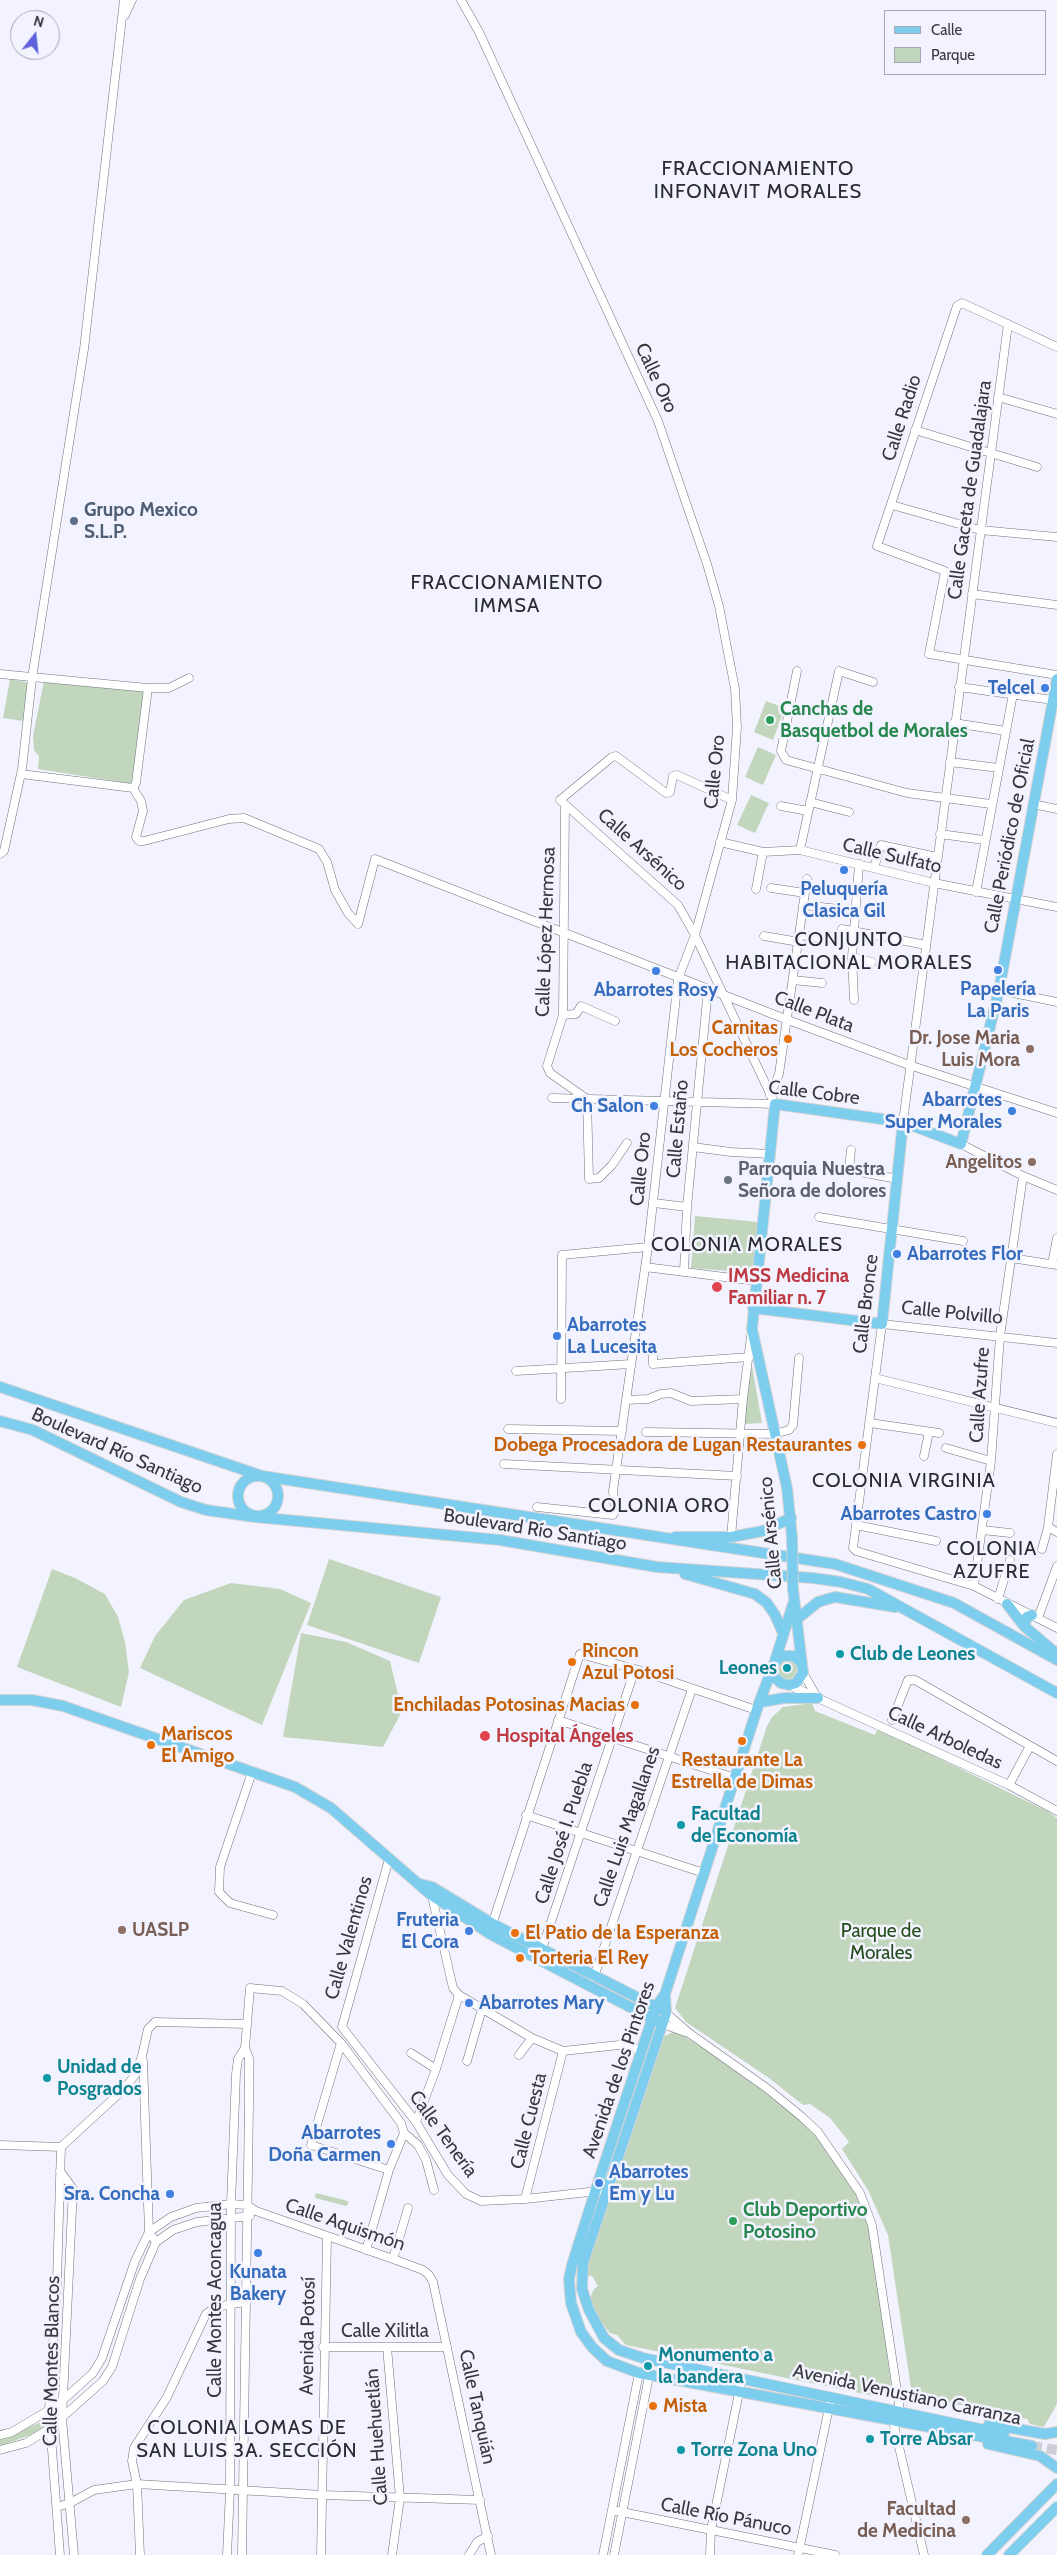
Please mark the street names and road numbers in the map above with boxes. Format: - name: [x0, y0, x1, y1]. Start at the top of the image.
- street label: Calle Oro: [630, 339, 682, 417]
- street label: Calle Radio: [877, 372, 927, 464]
- street label: Calle Gaceta de Guadalajara: [943, 379, 997, 601]
- street label: Calle Oro: [700, 734, 730, 810]
- street label: Calle Periódico de Oficial: [980, 737, 1040, 935]
- street label: Calle Arsénico: [593, 804, 691, 896]
- street label: Calle Sulfato: [840, 834, 944, 878]
- street label: Calle López Hermosa: [532, 847, 560, 1017]
- street label: Calle Plata: [771, 986, 857, 1038]
- street label: Calle Cobre: [767, 1076, 861, 1110]
- street label: Calle Estaño: [662, 1079, 694, 1179]
- street label: Calle Oro: [626, 1131, 656, 1207]
- street label: Calle Bronce: [849, 1253, 883, 1355]
- street label: Calle Polvillo: [900, 1296, 1004, 1330]
- street label: Calle Azufre: [965, 1346, 995, 1444]
- street label: Boulevard Río Santiago: [28, 1403, 206, 1499]
- street label: Calle Arsénico: [755, 1476, 787, 1590]
- street label: Boulevard Río Santiago: [442, 1504, 628, 1556]
- street label: Calle Arboledas: [884, 1701, 1006, 1775]
- street label: Calle Luis Magallanes: [589, 1744, 665, 1910]
- street label: Calle José I. Puebla: [530, 1759, 598, 1907]
- street label: Calle Valentinos: [320, 1874, 378, 2002]
- street label: Avenida de los Pintores: [578, 1979, 660, 2161]
- street label: Calle Cuesta: [506, 2071, 552, 2171]
- street label: Calle Tenería: [404, 2086, 482, 2182]
- street label: Calle Aquismón: [282, 2194, 408, 2256]
- street label: Calle Montes Aconcagua: [204, 2202, 226, 2398]
- street label: Calle Montes Blancos: [39, 2276, 65, 2446]
- street label: Avenida Potosí: [296, 2277, 320, 2395]
- street label: Calle Xilitla: [341, 2320, 429, 2342]
- street label: Calle Tanquián: [454, 2348, 500, 2466]
- street label: Avenida Venustiano Carranza: [791, 2360, 1023, 2430]
- street label: Calle Huehuetlán: [361, 2368, 393, 2506]
- street label: Calle Río Pánuco: [659, 2493, 793, 2541]

